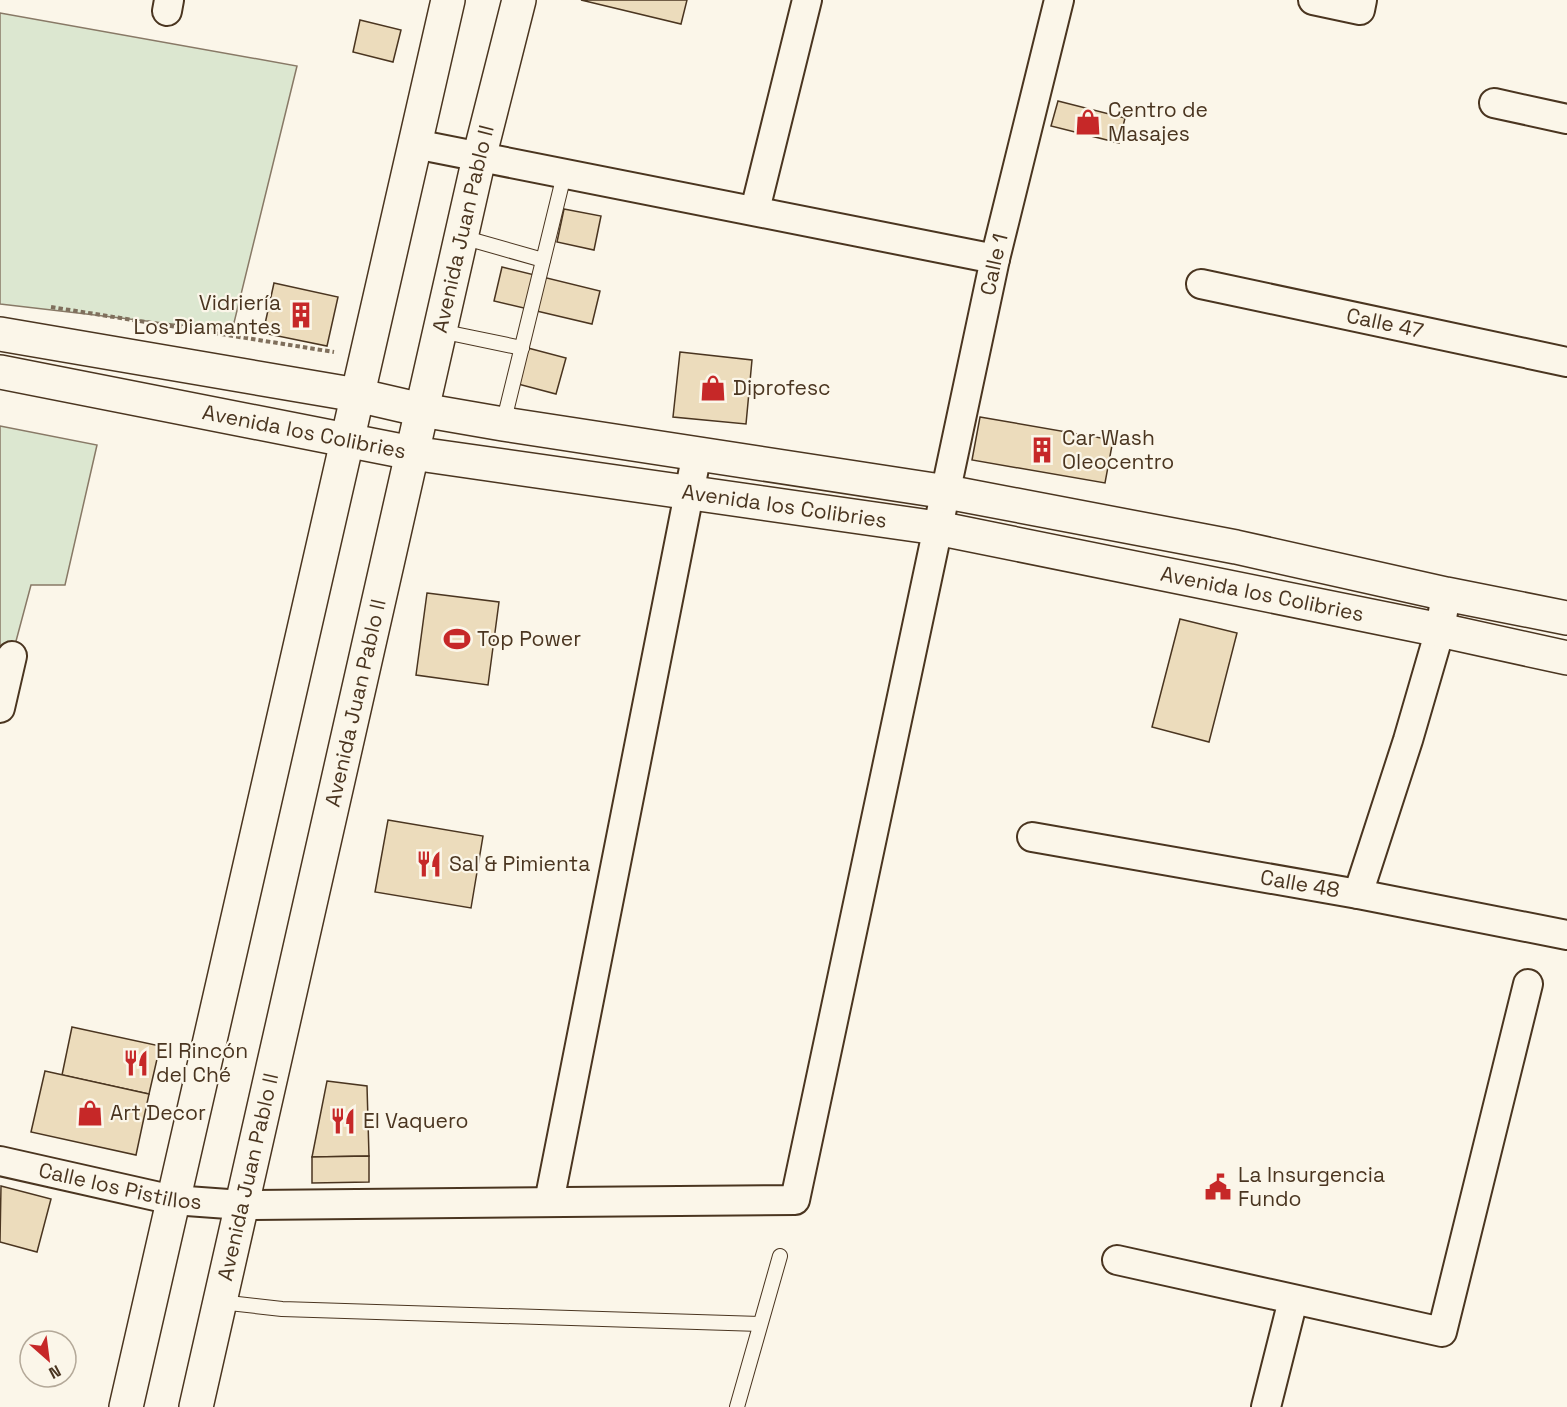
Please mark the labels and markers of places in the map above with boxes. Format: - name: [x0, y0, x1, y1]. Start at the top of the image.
- place label: Centro de Masajes: [1108, 96, 1208, 147]
- shop icon: Centro de Masajes: [1073, 107, 1103, 137]
- place label: Vidriería Los Diamantes: [134, 289, 281, 340]
- building icon: Vidriería Los Diamantes: [286, 300, 316, 330]
- shop icon: Diprofesc: [698, 373, 728, 403]
- place label: Diprofesc: [733, 374, 831, 401]
- place label: Car Wash Oleocentro: [1062, 424, 1174, 475]
- building icon: Car Wash Oleocentro: [1027, 435, 1057, 465]
- sports icon: Top Power: [442, 624, 472, 654]
- place label: Top Power: [477, 625, 581, 652]
- restaurant icon: Sal & Pimienta: [414, 849, 444, 879]
- place label: Sal & Pimienta: [449, 850, 590, 877]
- place label: El Rincón del Ché: [156, 1037, 248, 1088]
- restaurant icon: El Rincón del Ché: [121, 1048, 151, 1078]
- shop icon: Art Decor: [75, 1098, 105, 1128]
- place label: Art Decor: [110, 1099, 206, 1126]
- restaurant icon: El Vaquero: [328, 1106, 358, 1136]
- place label: El Vaquero: [363, 1107, 468, 1134]
- place label: La Insurgencia Fundo: [1238, 1161, 1385, 1212]
- public building icon: La Insurgencia Fundo: [1203, 1172, 1233, 1202]

